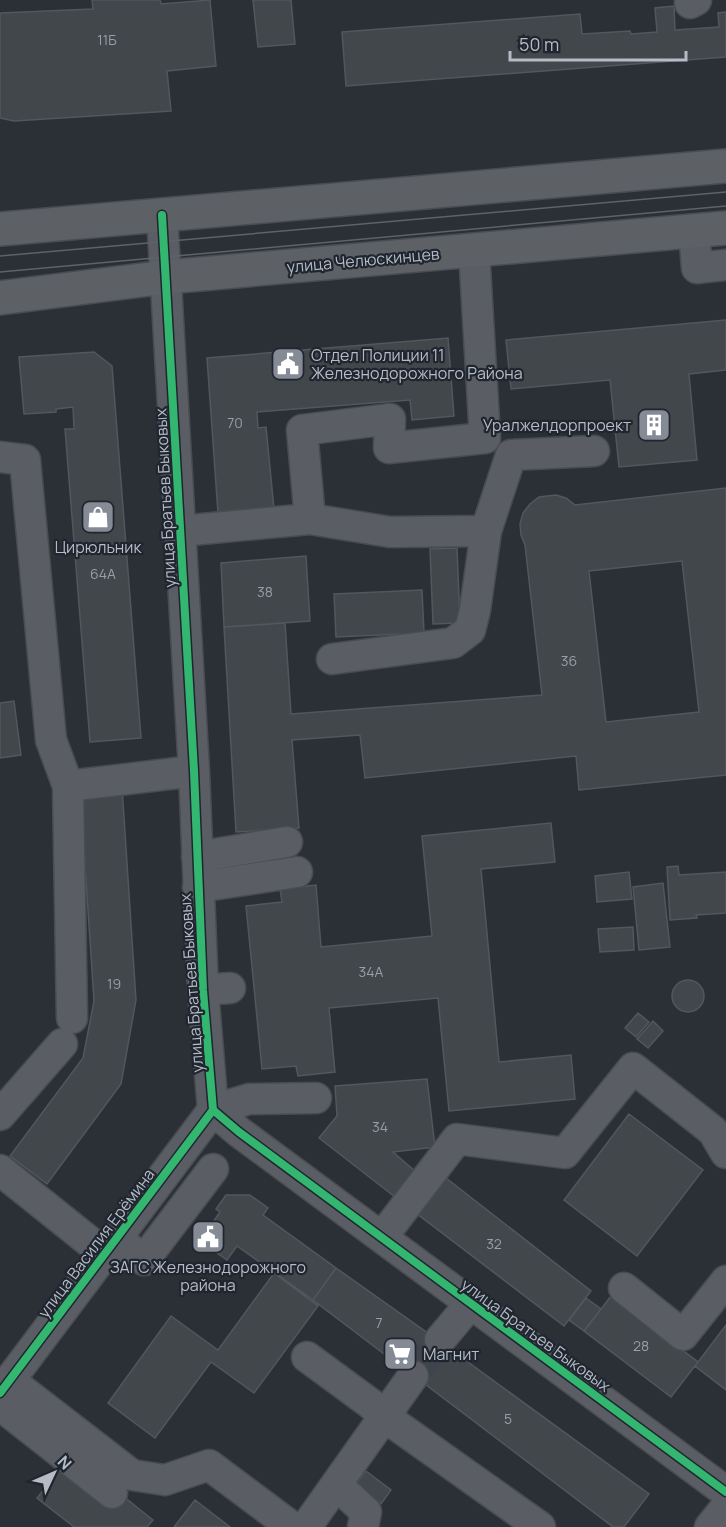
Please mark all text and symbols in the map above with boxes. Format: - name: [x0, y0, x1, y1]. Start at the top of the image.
- scale bar: [510, 24, 686, 62]
- house number: 11Б: [97, 30, 117, 49]
- text: 50 m: [519, 32, 559, 56]
- street label: улица Челюскинцев: [286, 242, 441, 278]
- place label: Отдел Полиции 11 Железнодорожного Района: [311, 344, 523, 384]
- public building icon: Отдел Полиции 11 Железнодорожного Района: [270, 346, 306, 382]
- street label: улица Братьев Быковых: [149, 407, 181, 588]
- building icon: Уралжелдорпроект: [636, 407, 672, 443]
- house number: 70: [227, 413, 243, 432]
- place label: Уралжелдорпроект: [483, 414, 631, 436]
- shop icon: Цирюльник: [80, 499, 116, 535]
- place label: Цирюльник: [55, 536, 142, 558]
- house number: 64А: [90, 564, 116, 583]
- house number: 38: [257, 582, 273, 601]
- house number: 36: [561, 651, 577, 670]
- street label: улица Братьев Быковых: [174, 892, 208, 1073]
- house number: 34А: [358, 962, 384, 981]
- house number: 19: [107, 974, 121, 993]
- house number: 34: [372, 1117, 388, 1136]
- street label: улица Василия Ерёмина: [33, 1164, 159, 1322]
- public building icon: ЗАГС Железнодорожного района: [190, 1219, 226, 1255]
- house number: 32: [486, 1234, 502, 1253]
- place label: ЗАГС Железнодорожного района: [110, 1256, 306, 1296]
- street label: улица Братьев Быковых: [457, 1273, 616, 1397]
- house number: 7: [375, 1313, 383, 1332]
- supermarket icon: Магнит: [382, 1336, 418, 1372]
- house number: 28: [633, 1336, 649, 1355]
- place label: Магнит: [423, 1343, 479, 1365]
- house number: 5: [504, 1409, 512, 1428]
- north arrow: [24, 1443, 84, 1503]
- text: N: [53, 1451, 77, 1474]

